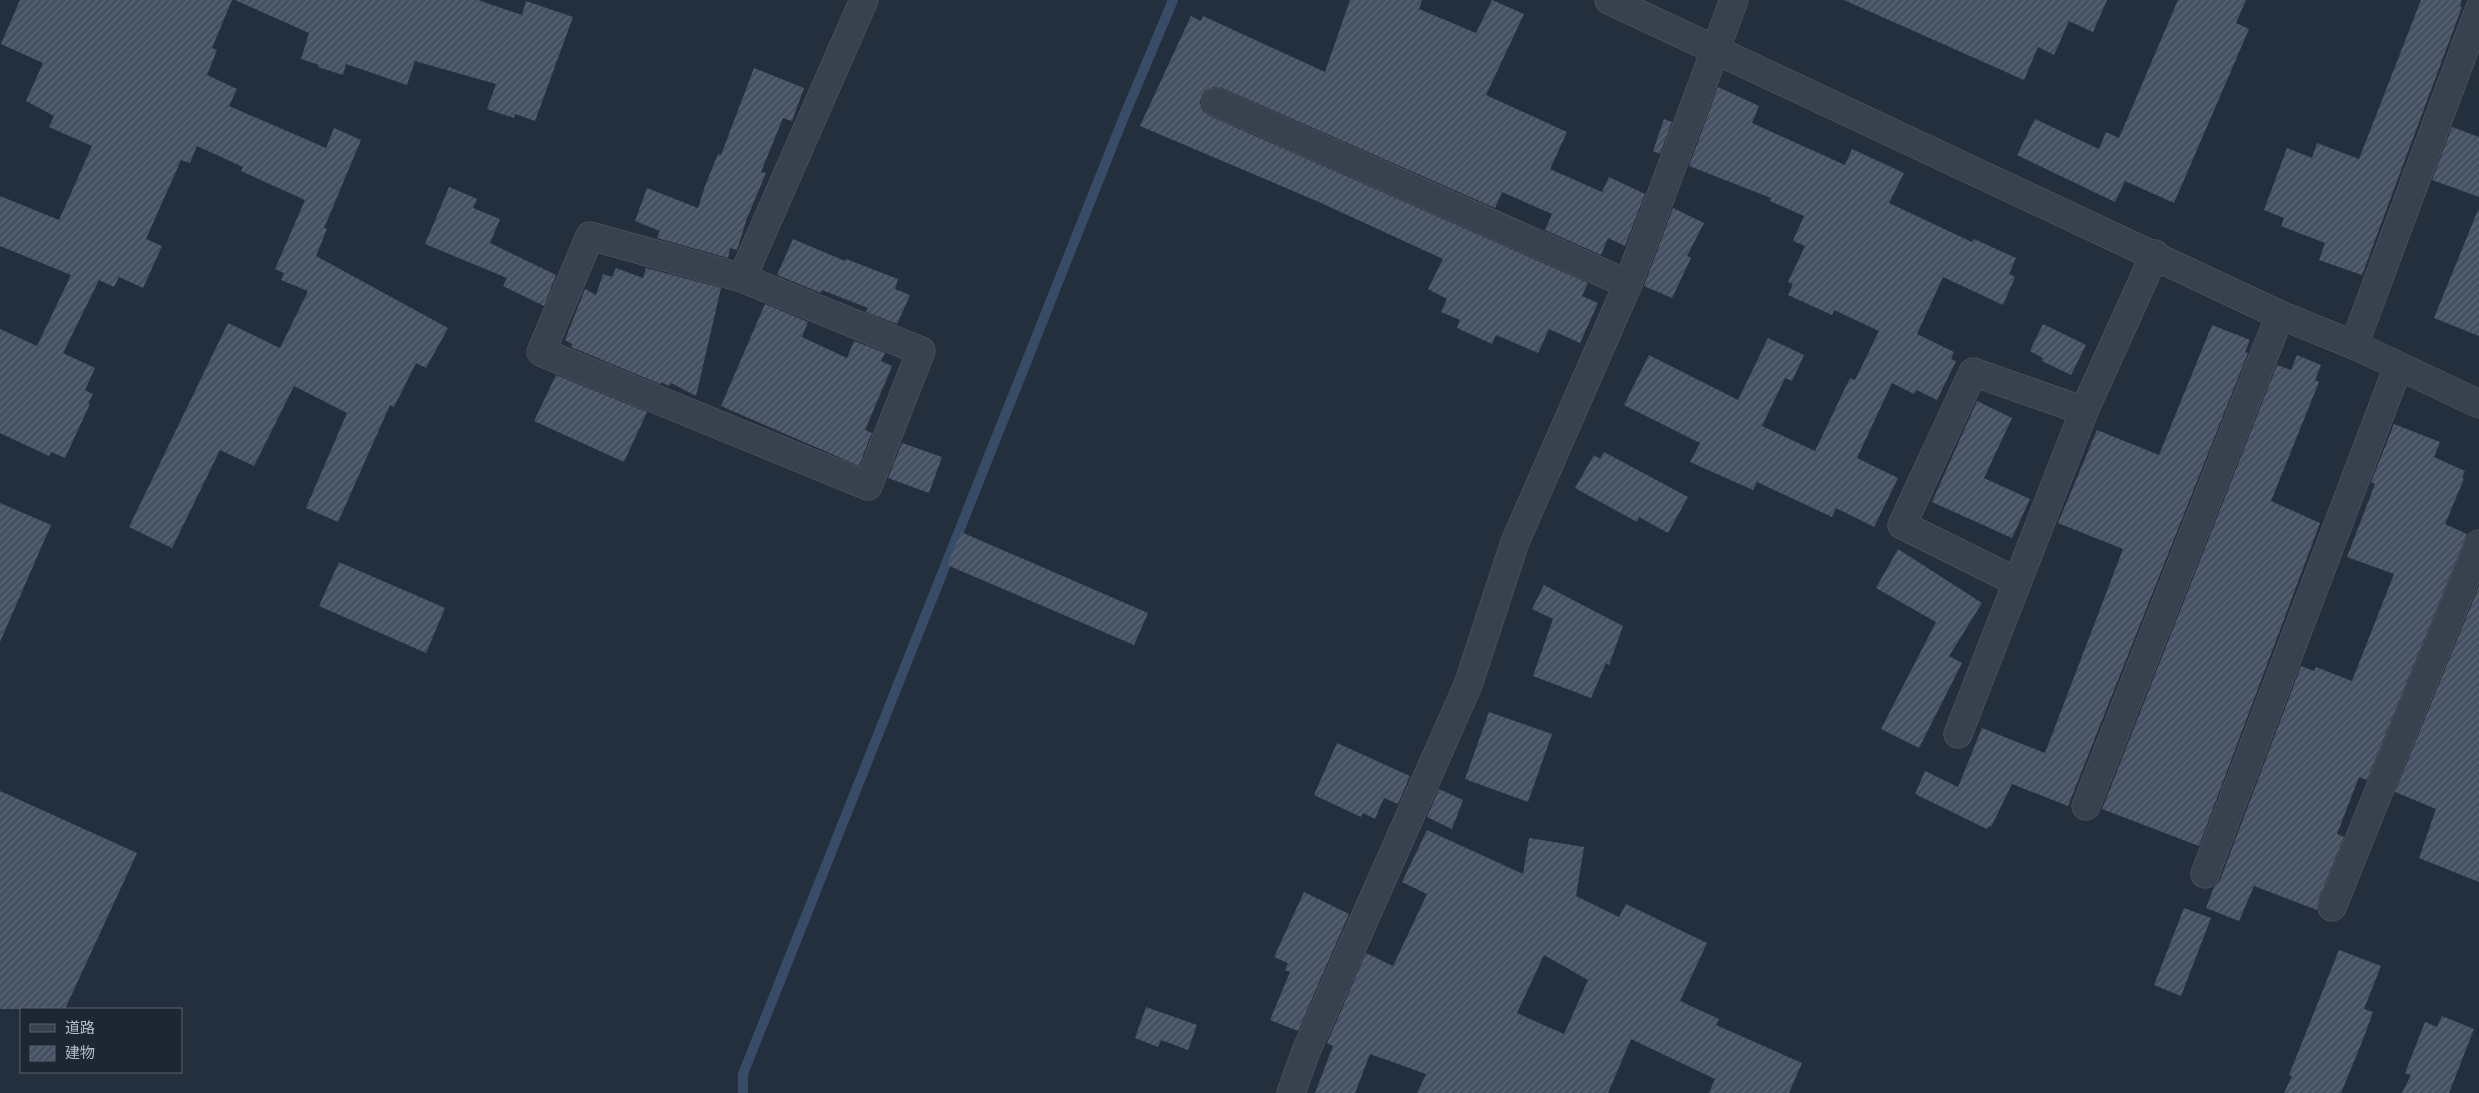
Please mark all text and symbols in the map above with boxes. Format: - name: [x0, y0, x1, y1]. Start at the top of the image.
- legend: [20, 1008, 182, 1073]
- text: 道路: [65, 1018, 95, 1036]
- text: 建物: [65, 1043, 95, 1061]

